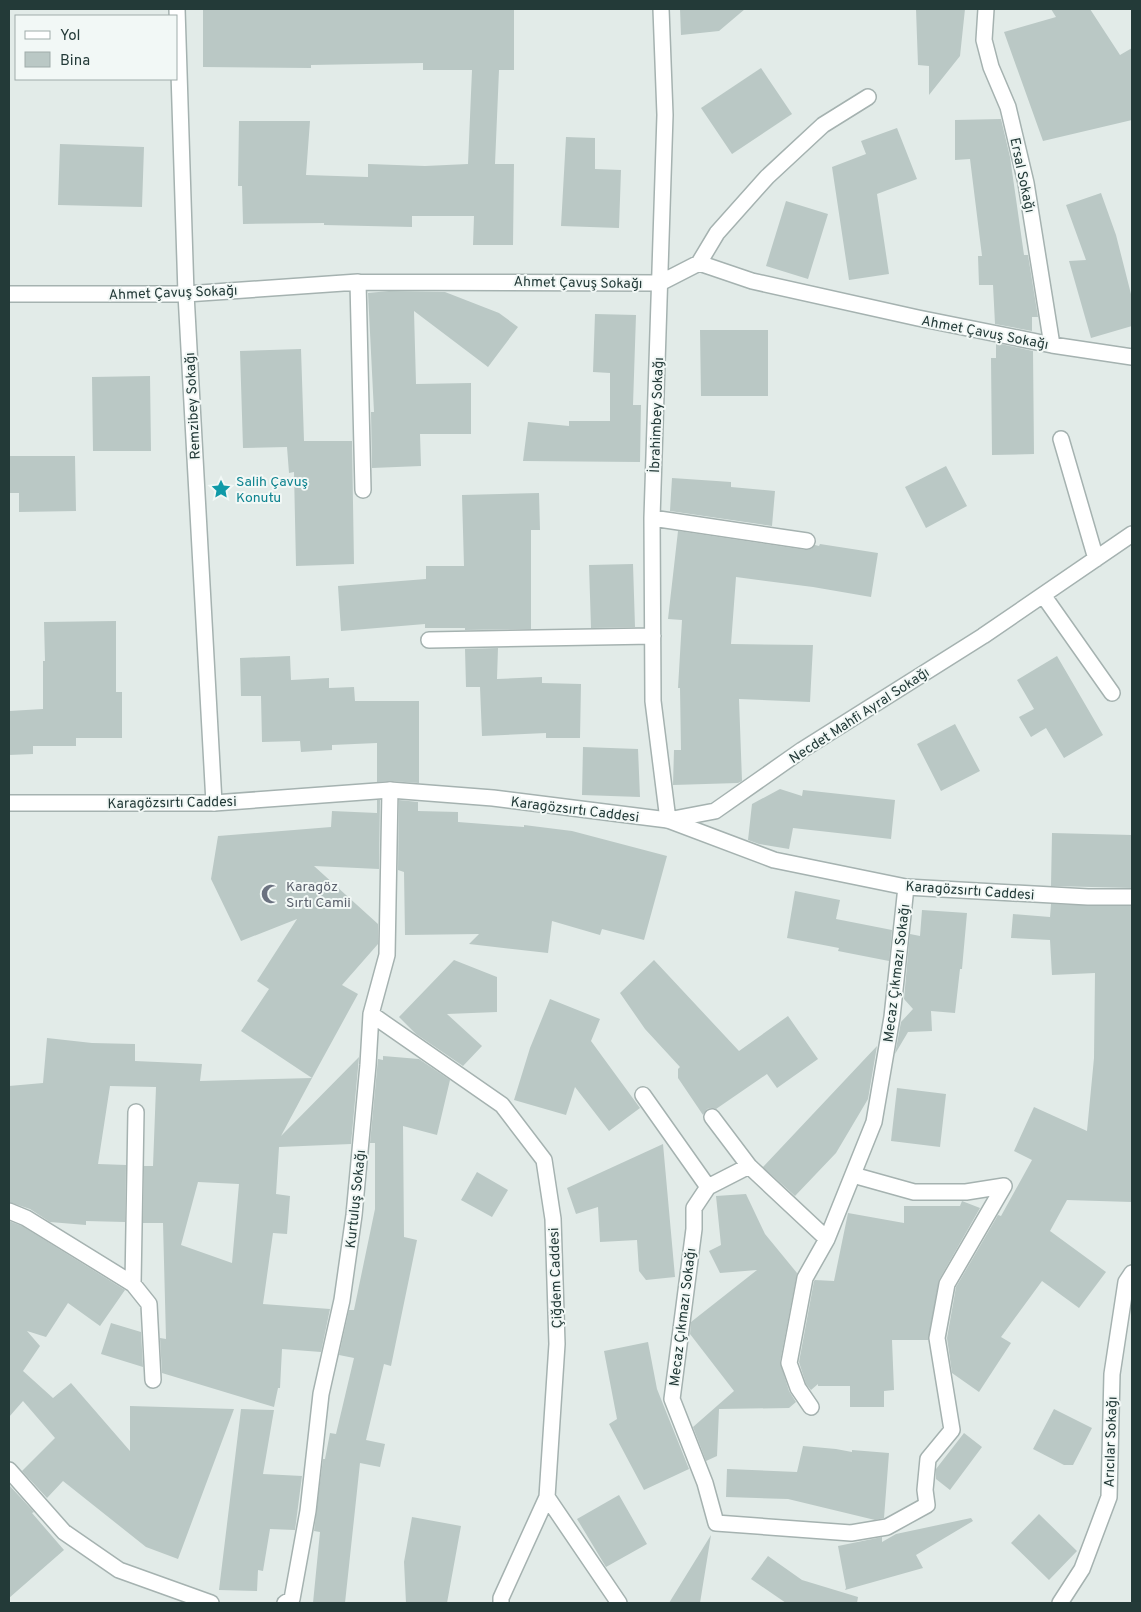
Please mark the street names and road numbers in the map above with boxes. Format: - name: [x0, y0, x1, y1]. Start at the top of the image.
- street label: Ersal Sokağı: [1005, 136, 1038, 214]
- street label: Ahmet Çavuş Sokağı: [513, 274, 643, 293]
- street label: Ahmet Çavuş Sokağı: [108, 283, 238, 304]
- street label: Ahmet Çavuş Sokağı: [920, 313, 1050, 354]
- street label: Remzibey Sokağı: [182, 352, 205, 460]
- street label: İbrahimbey Sokağı: [646, 357, 668, 473]
- street label: Necdet Mahfi Ayral Sokağı: [787, 665, 933, 768]
- street label: Karagözsırtı Caddesi: [107, 794, 237, 813]
- street label: Karagözsırtı Caddesi: [510, 794, 640, 827]
- street label: Karagözsırtı Caddesi: [905, 879, 1035, 904]
- street label: Mecaz Çıkmazı Sokağı: [881, 903, 914, 1043]
- street label: Kurtuluş Sokağı: [343, 1149, 370, 1249]
- street label: Çiğdem Caddesi: [546, 1227, 567, 1329]
- street label: Mecaz Çıkmazı Sokağı: [667, 1247, 700, 1387]
- street label: Arıcılar Sokağı: [1101, 1396, 1122, 1488]

